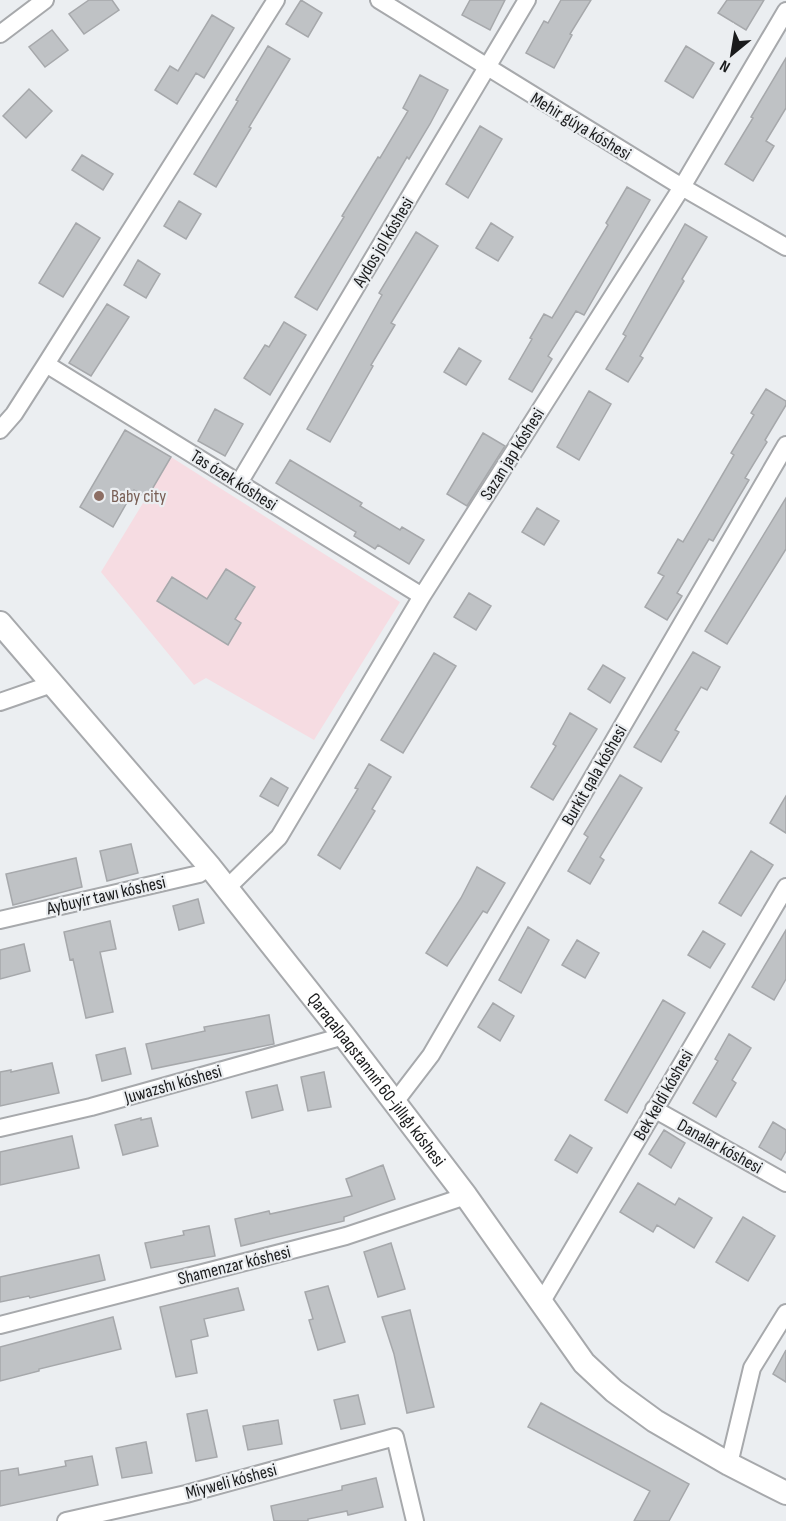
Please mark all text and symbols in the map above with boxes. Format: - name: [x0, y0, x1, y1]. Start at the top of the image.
- north arrow: [702, 24, 762, 84]
- text: N: [717, 55, 734, 76]
- street label: Mehir gúyа kóshesi: [527, 88, 635, 165]
- street label: Aydos jol kóshesi: [348, 194, 418, 292]
- street label: Sazan jap kóshesi: [476, 404, 549, 504]
- street label: Tas ózek kóshesi: [187, 446, 281, 515]
- place label: Baby city: [111, 486, 166, 507]
- marker: Baby city: [92, 489, 106, 503]
- street label: Burkit qala kóshesi: [557, 721, 632, 829]
- street label: Aybuyir tawı kóshesi: [44, 872, 168, 920]
- street label: Qaraqalpaqstannıń 60-jıllıǵı kóshesi: [303, 989, 450, 1171]
- street label: Bek keldi kóshesi: [629, 1046, 698, 1144]
- street label: Juwazshı kóshesi: [121, 1061, 224, 1109]
- street label: Danalar kóshesi: [674, 1114, 766, 1178]
- street label: Shamenzar kóshesi: [176, 1241, 293, 1290]
- street label: Miyweli kóshesi: [183, 1459, 279, 1504]

